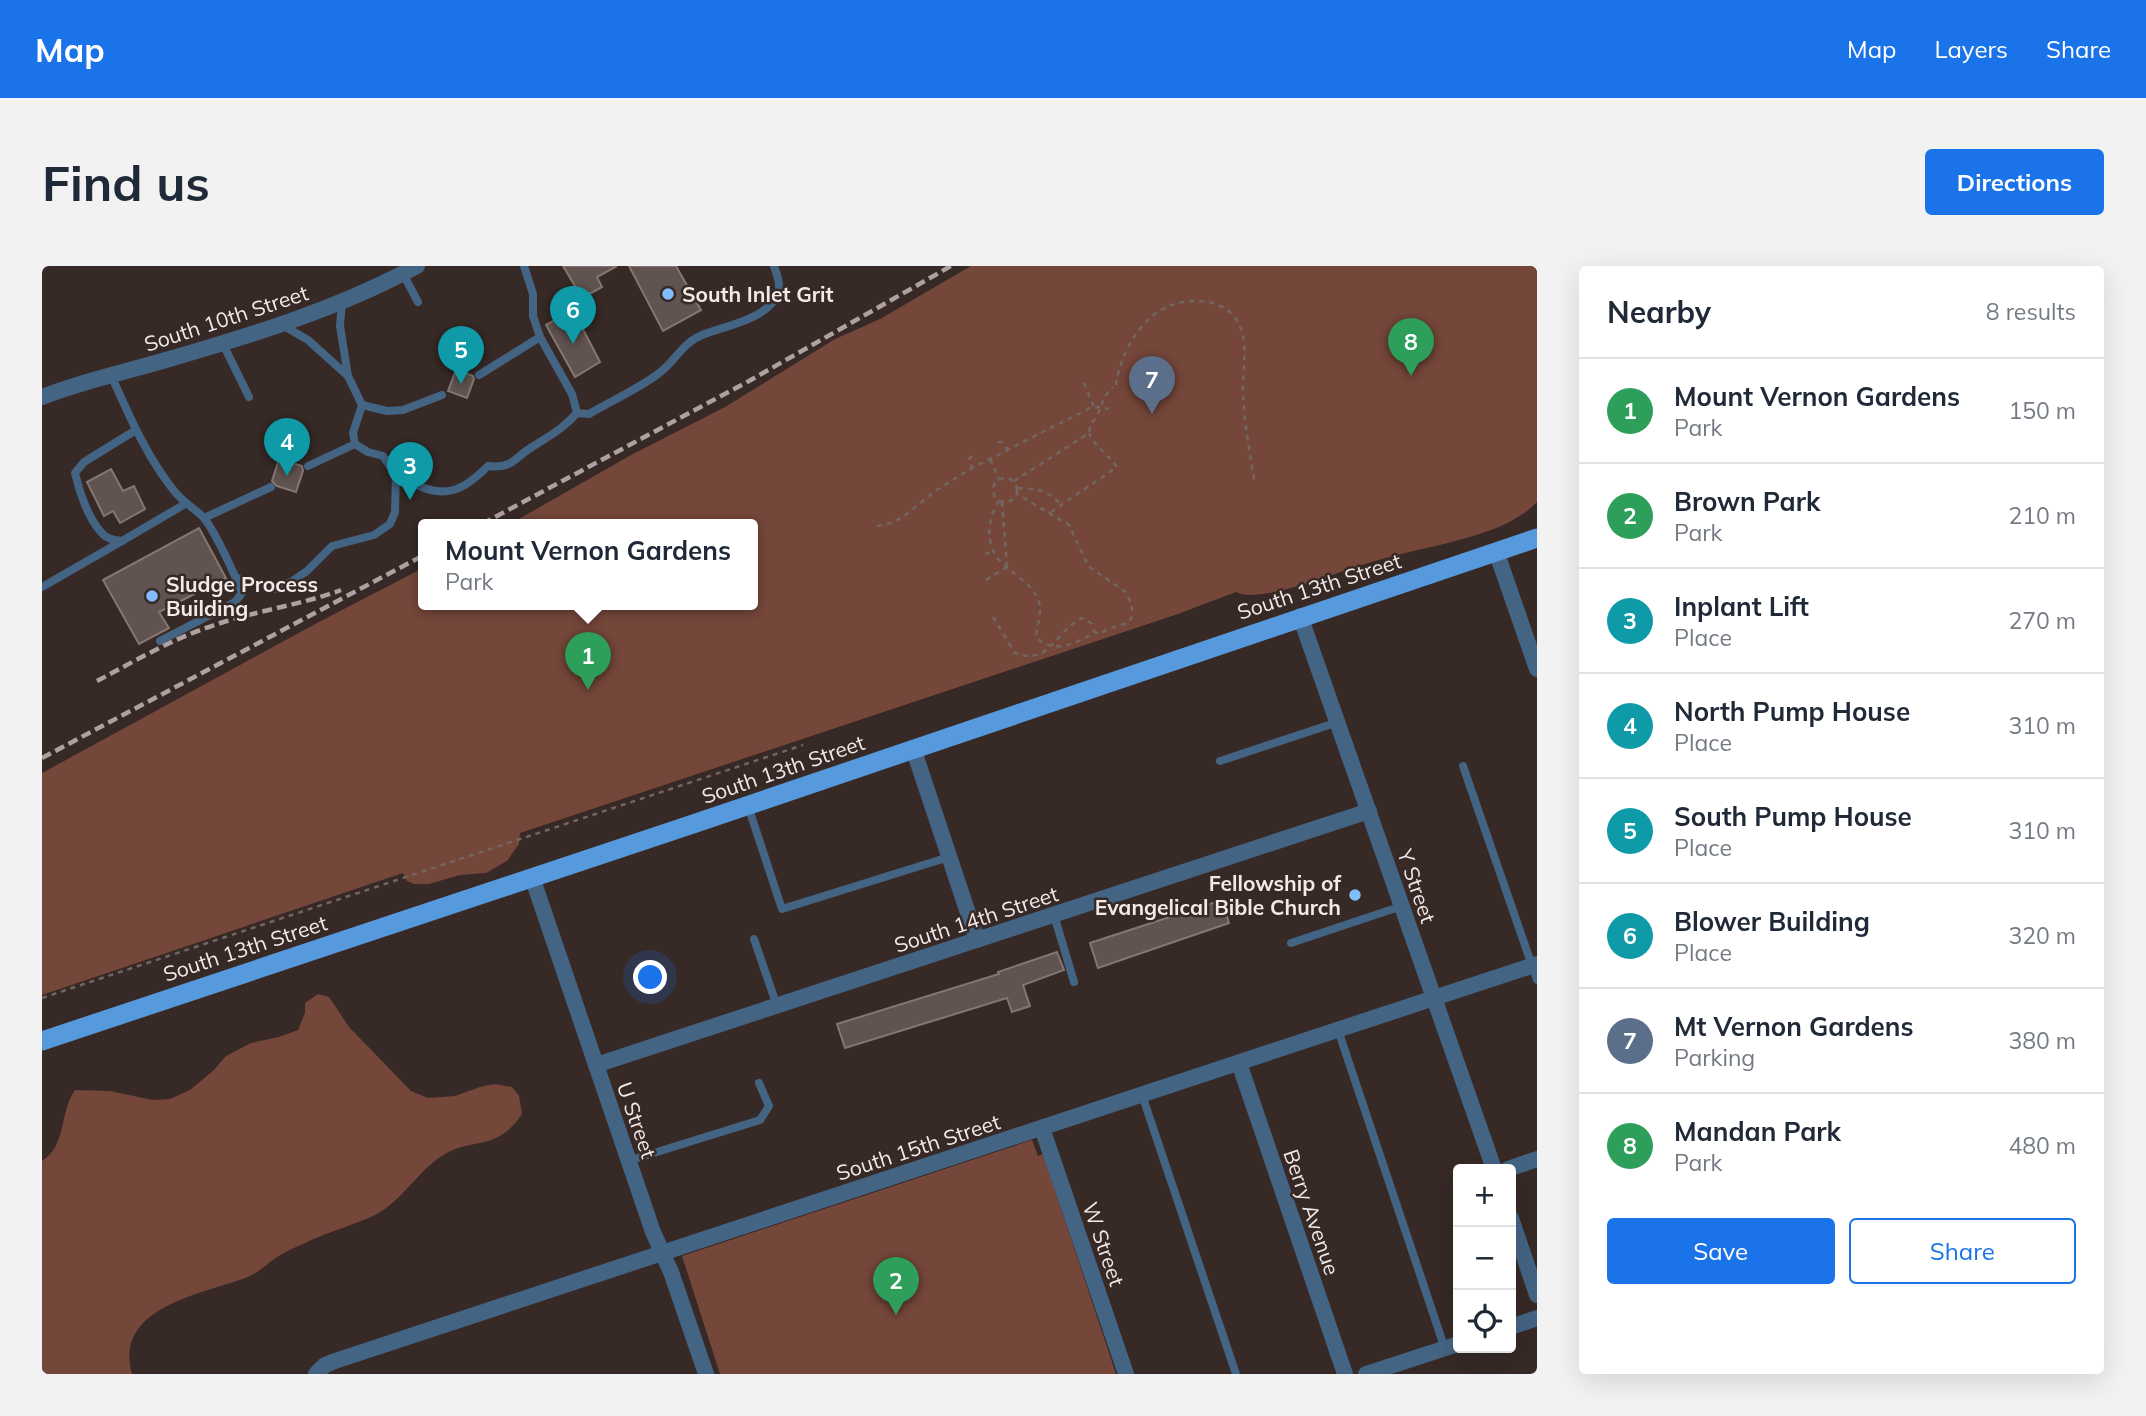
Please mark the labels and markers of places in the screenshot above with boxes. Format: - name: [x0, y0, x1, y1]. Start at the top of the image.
- place label: South Inlet Grit: [682, 281, 833, 307]
- pin: 6: [550, 286, 596, 344]
- marker: South Inlet Grit: [660, 286, 676, 302]
- pin: 8: [1388, 318, 1434, 376]
- pin: 5: [438, 326, 484, 384]
- pin: 7: [1129, 356, 1175, 414]
- pin: 4: [264, 418, 310, 476]
- pin: 3: [387, 442, 433, 500]
- place label: Sludge Process Building: [166, 571, 318, 621]
- marker: Sludge Process Building: [144, 588, 160, 604]
- pin: 1: [565, 632, 611, 690]
- place label: Fellowship of Evangelical Bible Church: [1095, 870, 1342, 920]
- marker: Fellowship of Evangelical Bible Church: [1347, 887, 1363, 903]
- pin: 2: [873, 1257, 919, 1315]

